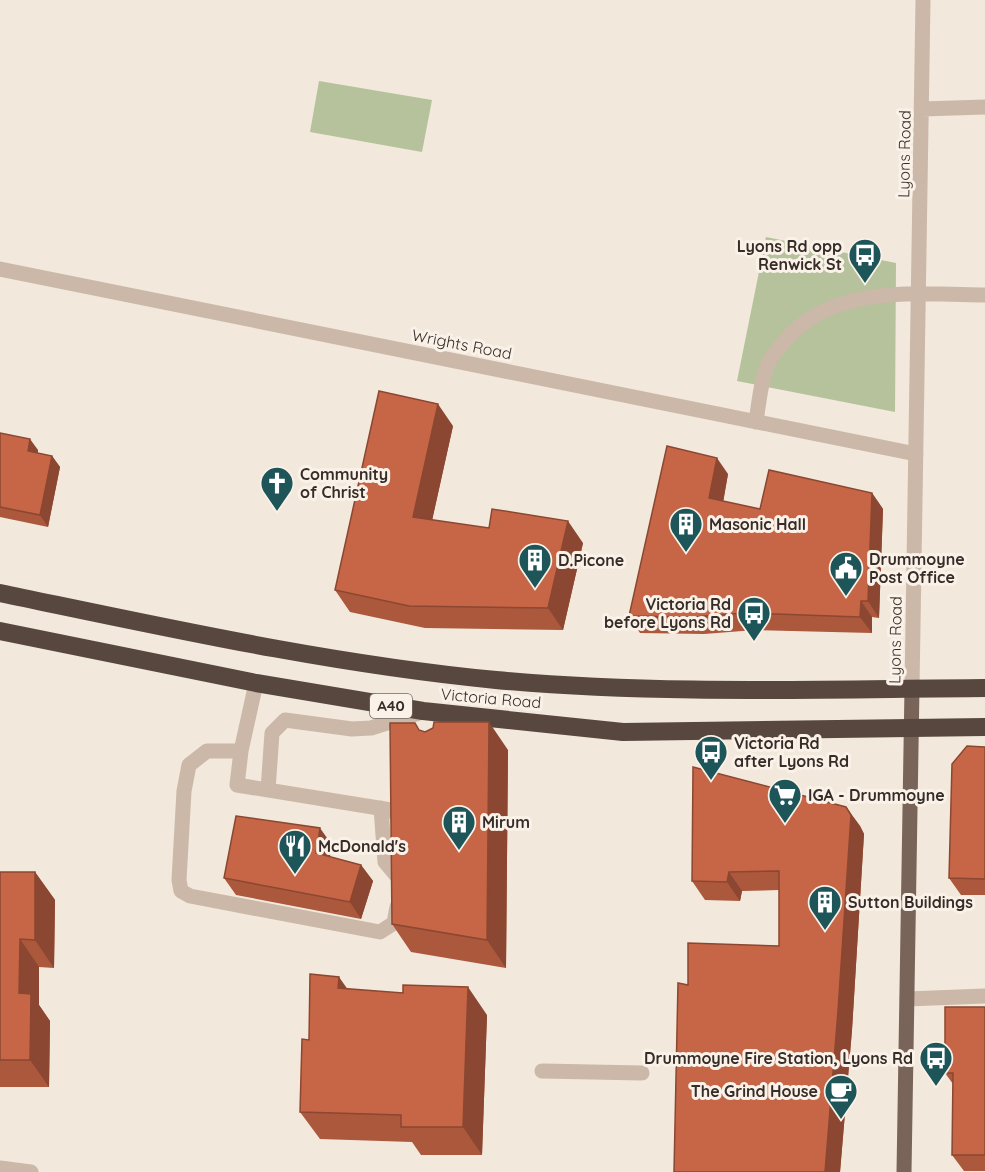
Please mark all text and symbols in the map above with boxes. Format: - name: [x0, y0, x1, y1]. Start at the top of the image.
- street label: Lyons Road: [893, 110, 915, 198]
- place label: Lyons Rd opp Renwick St: [737, 236, 842, 274]
- bus stop icon: Lyons Rd opp Renwick St: [847, 237, 883, 284]
- street label: Wrights Road: [410, 325, 514, 363]
- place label: Community of Christ: [300, 464, 388, 502]
- church icon: Community of Christ: [259, 465, 295, 512]
- building icon: Masonic Hall: [668, 506, 704, 553]
- place label: Masonic Hall: [709, 514, 806, 534]
- building icon: D.Picone: [517, 542, 553, 589]
- place label: Drummoyne Post Office: [869, 549, 965, 587]
- place label: D.Picone: [558, 550, 624, 570]
- public building icon: Drummoyne Post Office: [828, 550, 864, 597]
- place label: Victoria Rd before Lyons Rd: [604, 594, 731, 632]
- bus stop icon: Victoria Rd before Lyons Rd: [736, 595, 772, 642]
- street label: Lyons Road: [884, 596, 906, 684]
- street label: Victoria Road: [440, 684, 542, 712]
- road number: A40: [370, 694, 412, 718]
- place label: Victoria Rd after Lyons Rd: [734, 733, 849, 771]
- bus stop icon: Victoria Rd after Lyons Rd: [693, 734, 729, 781]
- supermarket icon: IGA - Drummoyne: [767, 777, 803, 824]
- place label: IGA - Drummoyne: [808, 785, 945, 805]
- building icon: Mirum: [441, 804, 477, 851]
- place label: Mirum: [482, 812, 530, 832]
- restaurant icon: McDonald's: [277, 828, 313, 875]
- place label: McDonald's: [318, 836, 406, 856]
- building icon: Sutton Buildings: [807, 884, 843, 931]
- place label: Sutton Buildings: [848, 892, 973, 912]
- bus stop icon: Drummoyne Fire Station, Lyons Rd: [918, 1040, 954, 1087]
- place label: Drummoyne Fire Station, Lyons Rd: [644, 1048, 913, 1068]
- cafe icon: The Grind House: [823, 1073, 859, 1120]
- place label: The Grind House: [691, 1081, 818, 1101]

